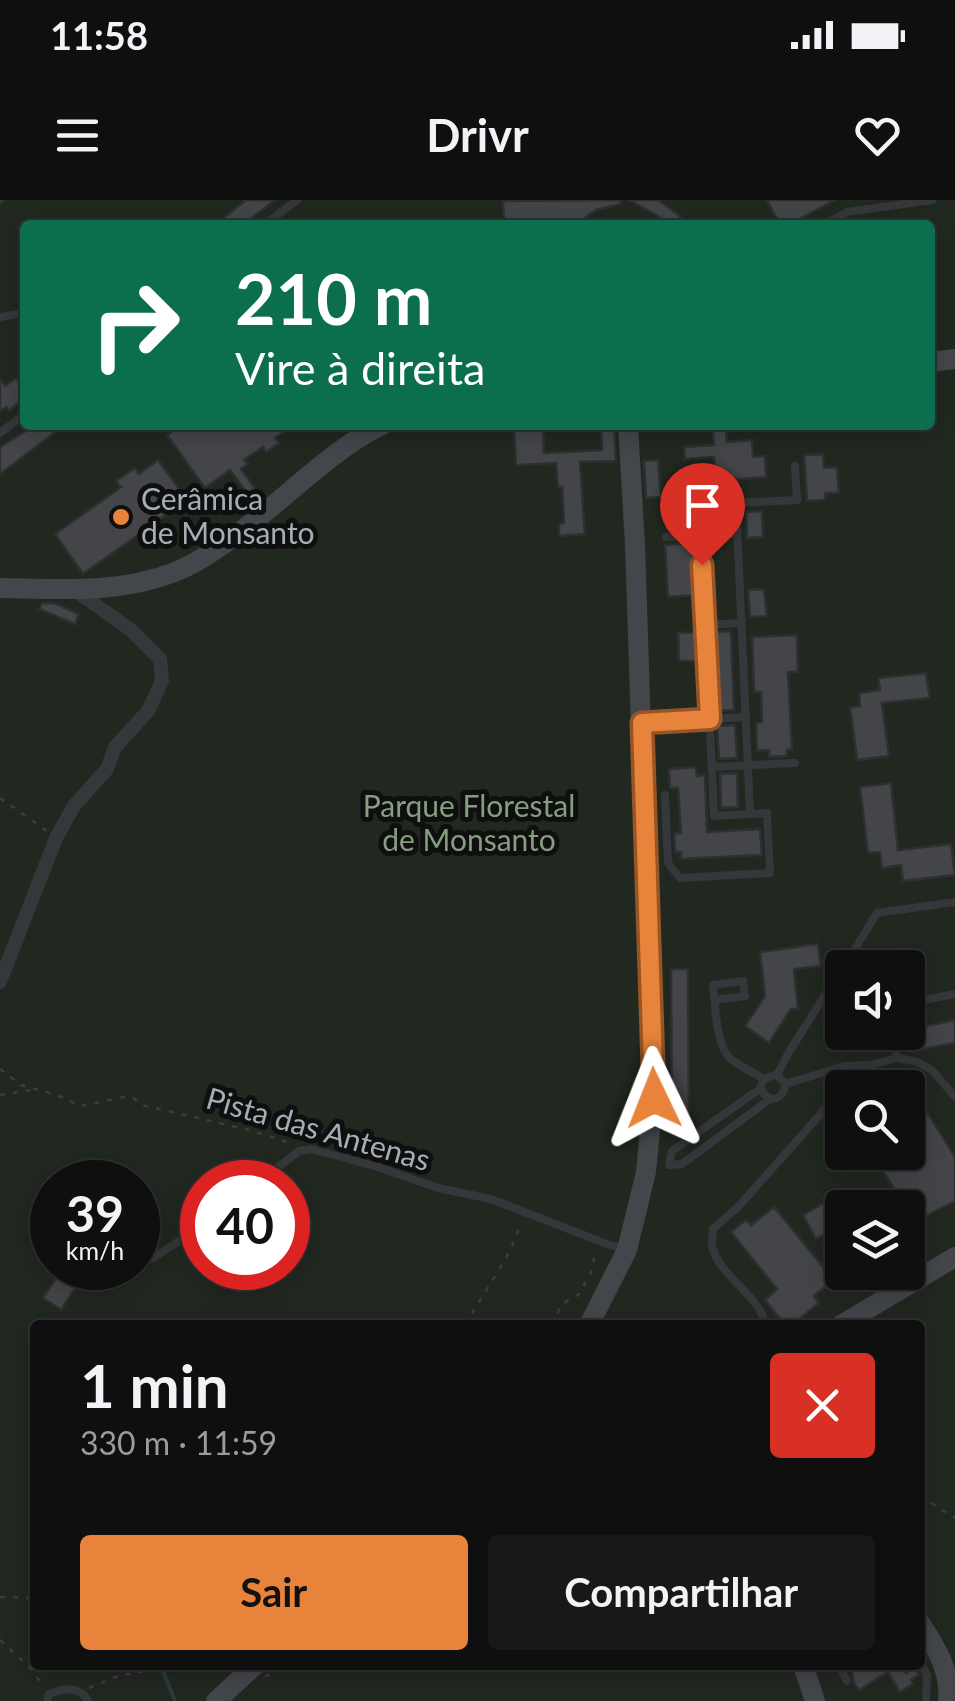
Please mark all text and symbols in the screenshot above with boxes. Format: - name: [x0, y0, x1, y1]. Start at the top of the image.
- text: 11:58: [50, 12, 148, 58]
- icon: menu: [50, 108, 105, 163]
- text: Drivr: [426, 108, 529, 162]
- icon: heart: [850, 108, 905, 163]
- text: 210 m: [235, 256, 432, 340]
- icon: right: [70, 260, 200, 390]
- text: Vire à direita: [235, 341, 485, 395]
- pin: [660, 463, 745, 566]
- icon: arrive: [675, 478, 730, 533]
- place label: Cerâmica de Monsanto: [141, 480, 315, 550]
- marker: Cerâmica de Monsanto: [110, 506, 132, 528]
- park label: Parque Florestal de Monsanto: [363, 787, 575, 857]
- map controls: [825, 950, 925, 1290]
- button: sound: [825, 950, 925, 1050]
- position arrow: [602, 1046, 706, 1150]
- button: search: [825, 1070, 925, 1170]
- street label: Pista das Antenas: [203, 1079, 434, 1177]
- speed limit sign: 40: [180, 1160, 310, 1290]
- text: 39: [66, 1183, 124, 1243]
- button: layers: [825, 1190, 925, 1290]
- text: km/h: [66, 1235, 124, 1265]
- text: 1 min: [80, 1349, 229, 1421]
- button: close: [770, 1353, 875, 1458]
- text: 330 m · 11:59: [80, 1423, 277, 1462]
- button: Sair: [80, 1535, 468, 1650]
- button: Compartilhar: [488, 1535, 875, 1650]

